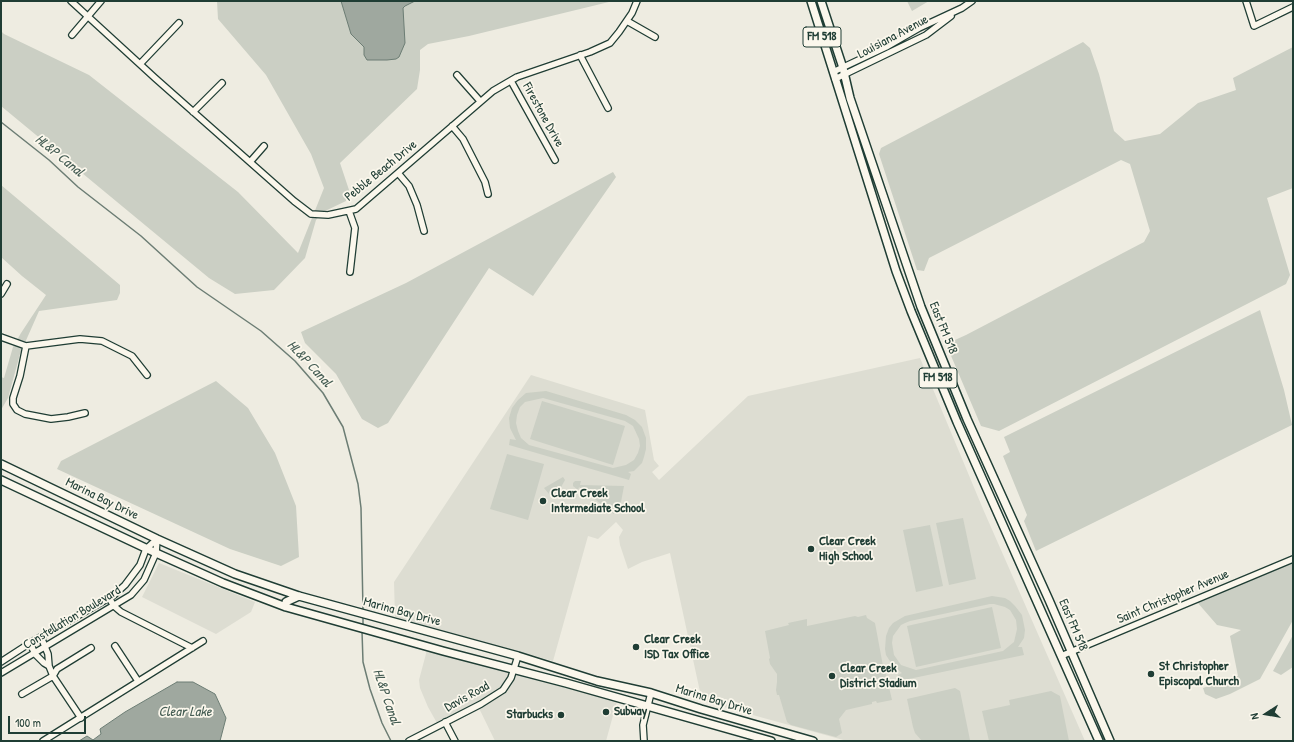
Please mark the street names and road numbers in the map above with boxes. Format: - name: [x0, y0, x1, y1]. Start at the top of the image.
- street label: Louisiana Avenue: [855, 12, 931, 62]
- road number: FM 518: [803, 27, 841, 47]
- street label: Firestone Drive: [519, 80, 567, 150]
- street label: Pebble Beach Drive: [342, 137, 420, 205]
- street label: East FM 518: [926, 300, 960, 356]
- road number: FM 518: [919, 368, 957, 388]
- street label: Marina Bay Drive: [63, 475, 141, 523]
- street label: Saint Christopher Avenue: [1115, 566, 1231, 628]
- street label: Constellation Boulevard: [20, 583, 124, 653]
- street label: Marina Bay Drive: [362, 594, 442, 630]
- street label: East FM 518: [1055, 597, 1091, 653]
- street label: Davis Road: [442, 678, 492, 716]
- street label: Marina Bay Drive: [674, 681, 754, 719]

